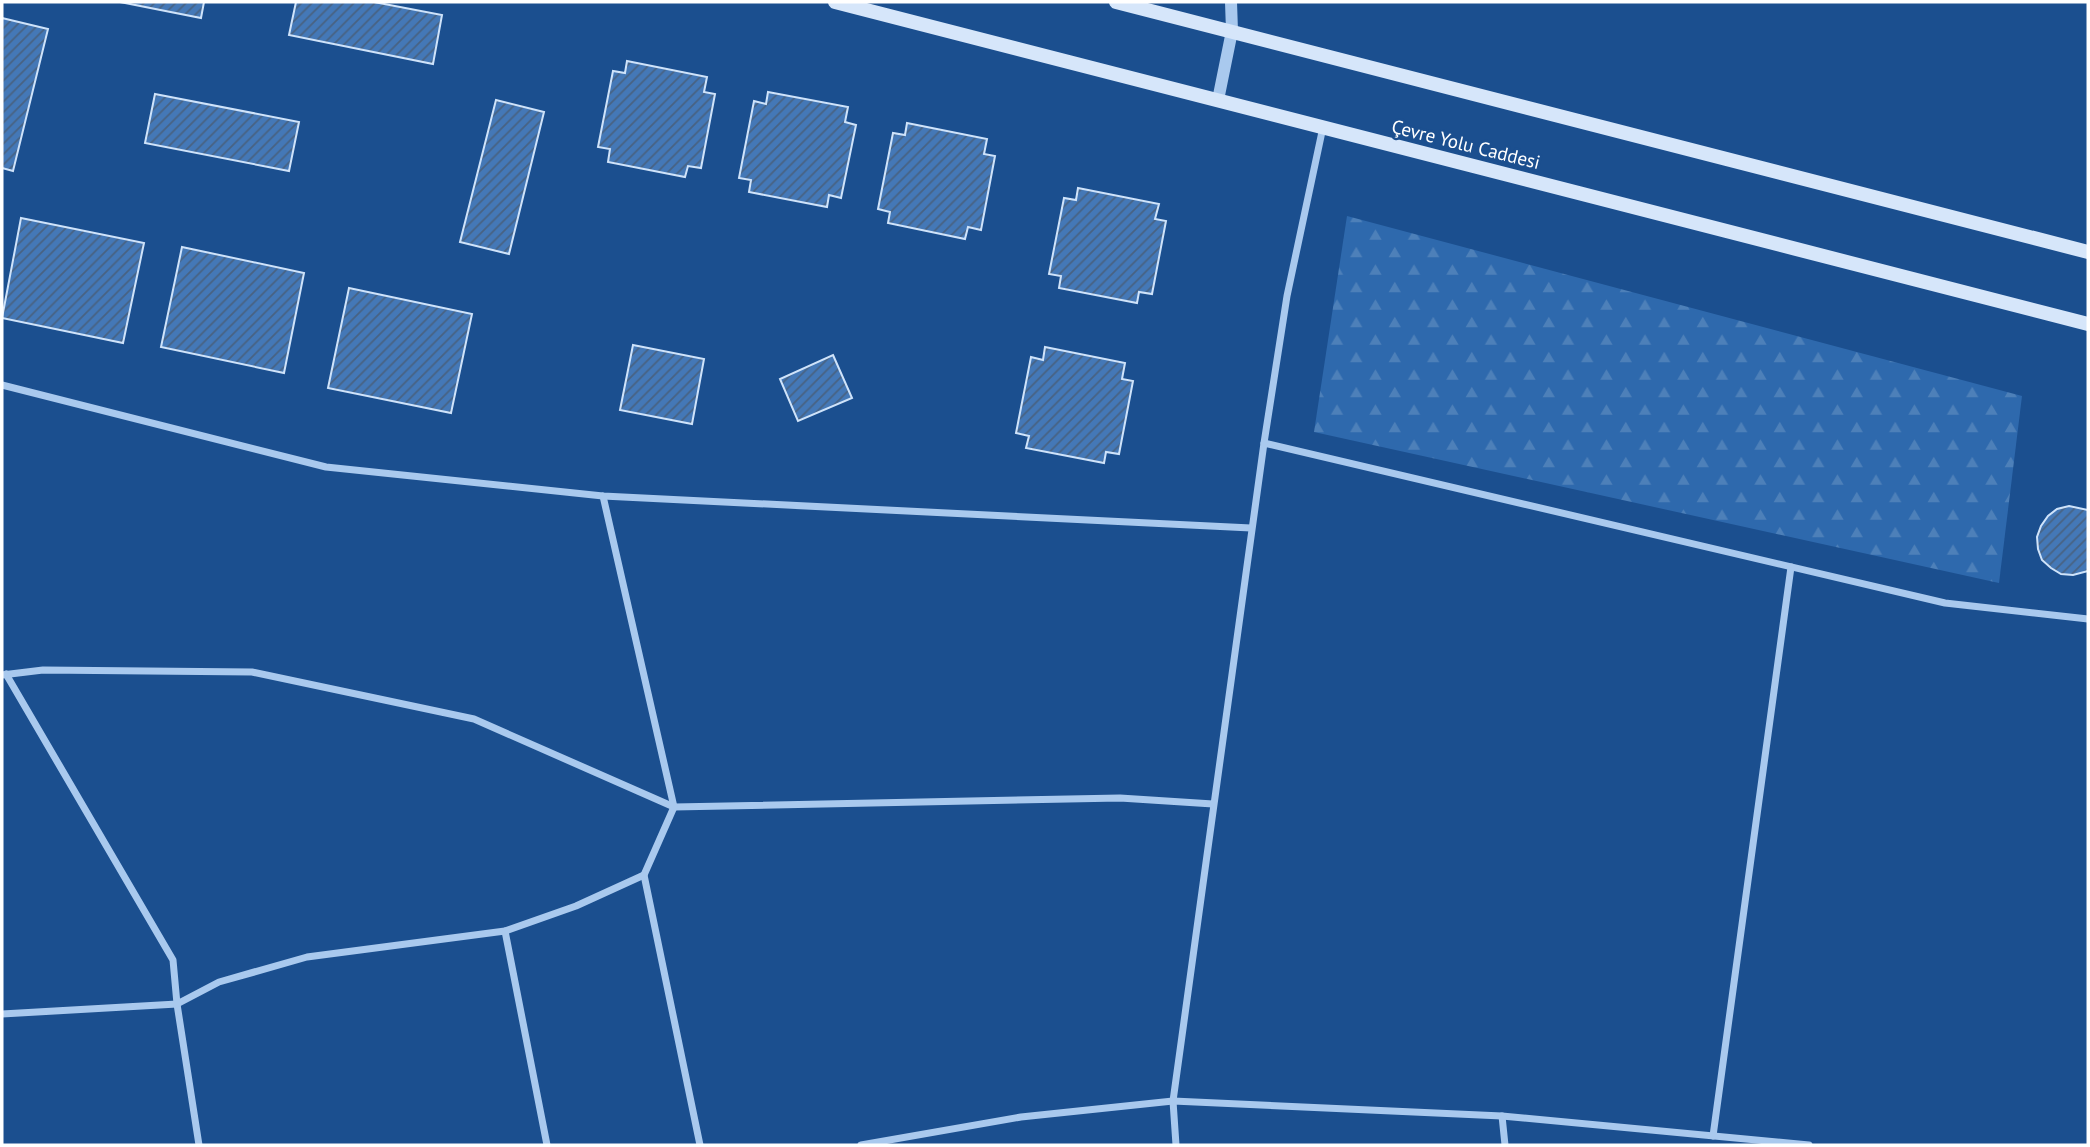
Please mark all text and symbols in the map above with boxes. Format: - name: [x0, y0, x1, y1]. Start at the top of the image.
- street label: Çevre Yolu Caddesi: [1389, 114, 1543, 174]

